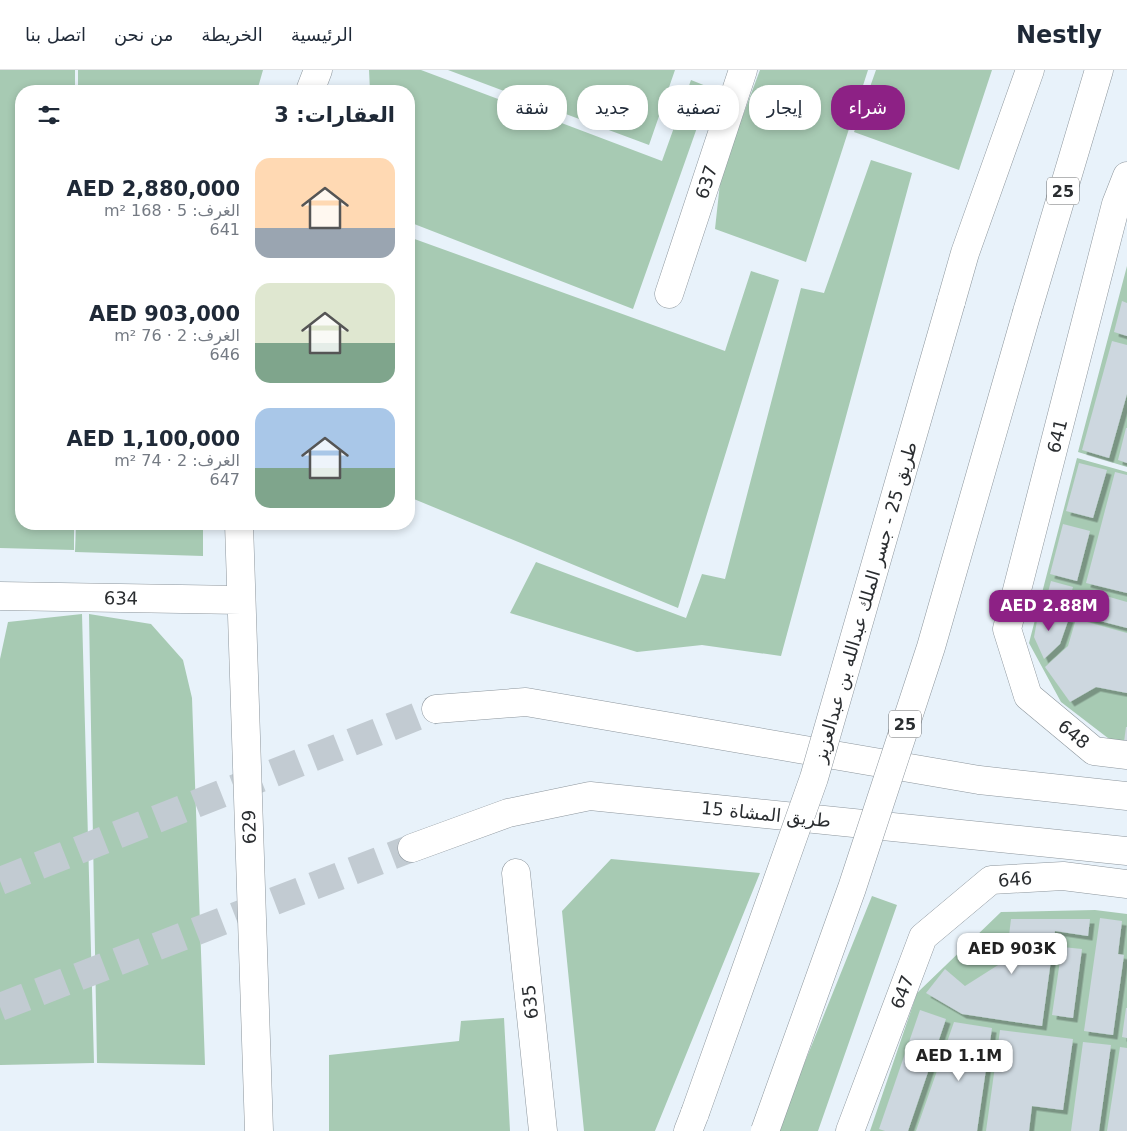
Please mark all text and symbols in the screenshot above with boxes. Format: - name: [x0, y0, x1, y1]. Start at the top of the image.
- text: Nestly: [1016, 21, 1102, 49]
- text: اتصل بنا: [25, 24, 86, 45]
- text: من نحن: [114, 24, 173, 45]
- text: الخريطة: [201, 24, 263, 45]
- text: الرئيسية: [291, 24, 353, 45]
- chip: شقة: [497, 85, 567, 130]
- chip: جديد: [577, 85, 648, 130]
- chip: تصفية: [658, 85, 739, 130]
- chip: إيجار: [749, 85, 821, 130]
- chip: شراء: [831, 85, 905, 130]
- icon: filters: [35, 101, 63, 129]
- text: العقارات: 3: [274, 103, 395, 127]
- street label: 637: [691, 162, 721, 202]
- text: AED 2,880,000: [66, 177, 240, 201]
- icon: home: [295, 178, 355, 238]
- road number: 25: [1047, 178, 1079, 204]
- text: الغرف: 5 · 168 m²: [104, 201, 240, 220]
- text: 641: [209, 220, 240, 239]
- text: AED 903,000: [89, 302, 240, 326]
- icon: home: [295, 303, 355, 363]
- text: الغرف: 2 · 76 m²: [114, 326, 240, 345]
- text: 646: [209, 345, 240, 364]
- street label: 641: [1043, 417, 1071, 455]
- text: AED 1,100,000: [66, 427, 240, 451]
- icon: home: [295, 428, 355, 488]
- street label: طريق 25 - جسر الملك عبدالله بن عبدالعزيز: [809, 439, 921, 765]
- text: الغرف: 2 · 74 m²: [114, 451, 240, 470]
- text: 647: [209, 470, 240, 489]
- street label: 634: [104, 587, 138, 609]
- pin: AED 2.88M: [992, 590, 1106, 632]
- text: AED 2.88M: [1000, 596, 1098, 615]
- road number: 25: [889, 711, 921, 738]
- street label: 648: [1054, 715, 1094, 753]
- street label: طريق المشاة 15: [700, 797, 832, 832]
- street label: 629: [238, 809, 260, 845]
- street label: 646: [997, 867, 1033, 891]
- pin: AED 903K: [960, 932, 1064, 975]
- text: AED 903K: [968, 939, 1056, 958]
- street label: 647: [886, 972, 918, 1012]
- street label: 635: [518, 984, 542, 1020]
- pin: AED 1.1M: [907, 1040, 1011, 1082]
- text: AED 1.1M: [916, 1046, 1002, 1065]

